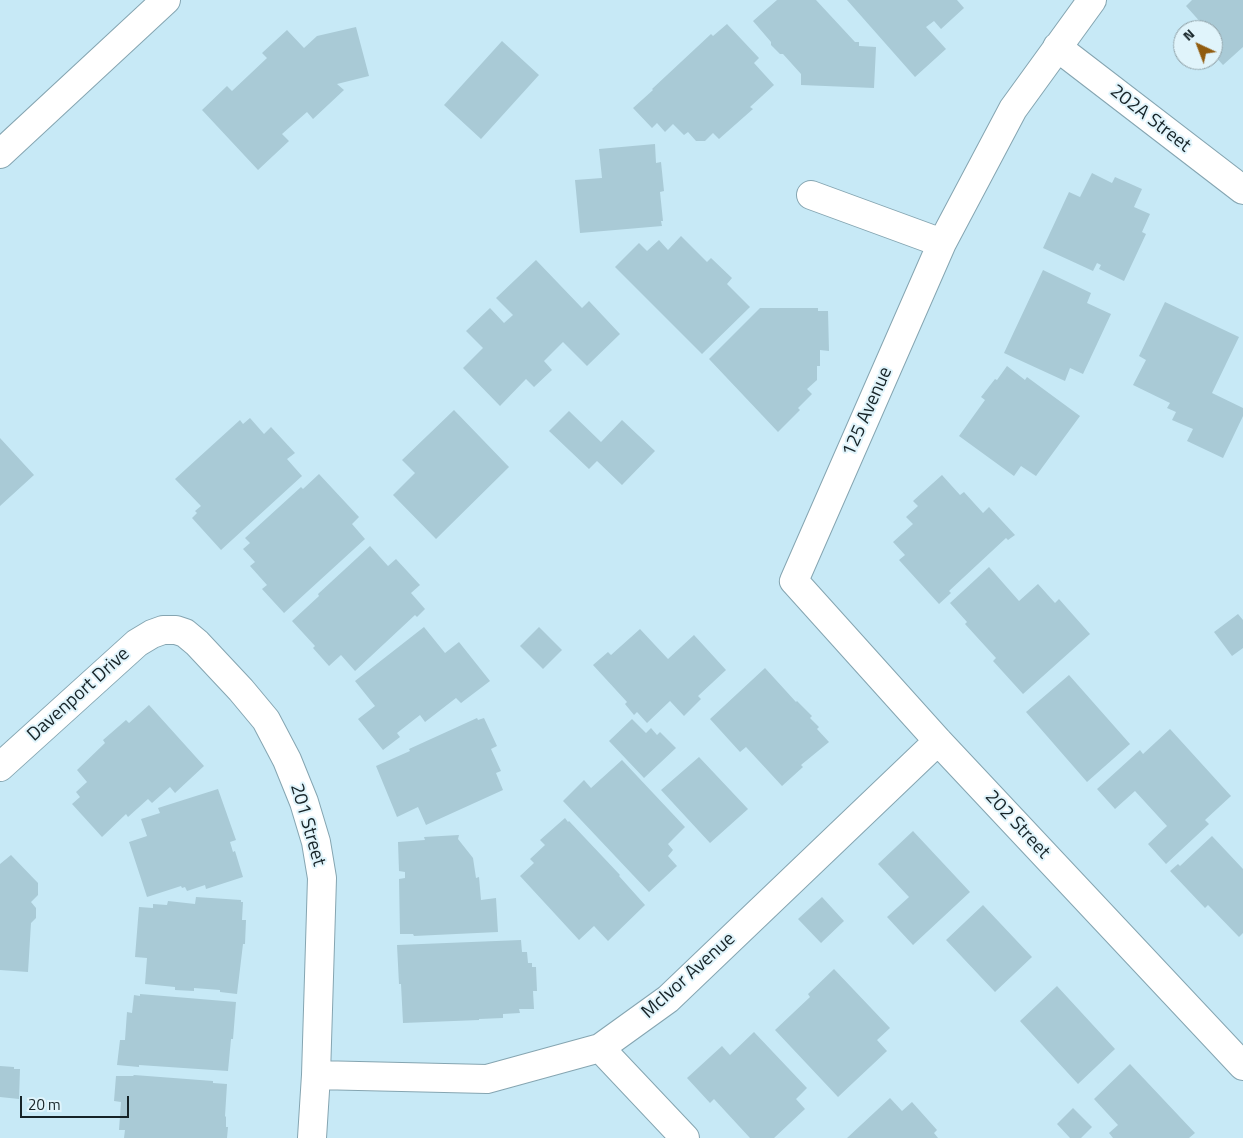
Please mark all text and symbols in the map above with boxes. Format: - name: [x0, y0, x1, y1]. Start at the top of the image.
- north arrow: [1173, 20, 1223, 70]
- text: N: [1177, 23, 1199, 45]
- street label: 202A Street: [1105, 80, 1195, 158]
- street label: 125 Avenue: [838, 364, 898, 460]
- street label: Davenport Drive: [23, 643, 135, 747]
- street label: 201 Street: [284, 781, 330, 869]
- street label: 202 Street: [980, 786, 1054, 864]
- street label: McIvor Avenue: [638, 928, 740, 1024]
- scale bar: [22, 1086, 131, 1118]
- text: 20 m: [28, 1093, 61, 1116]

